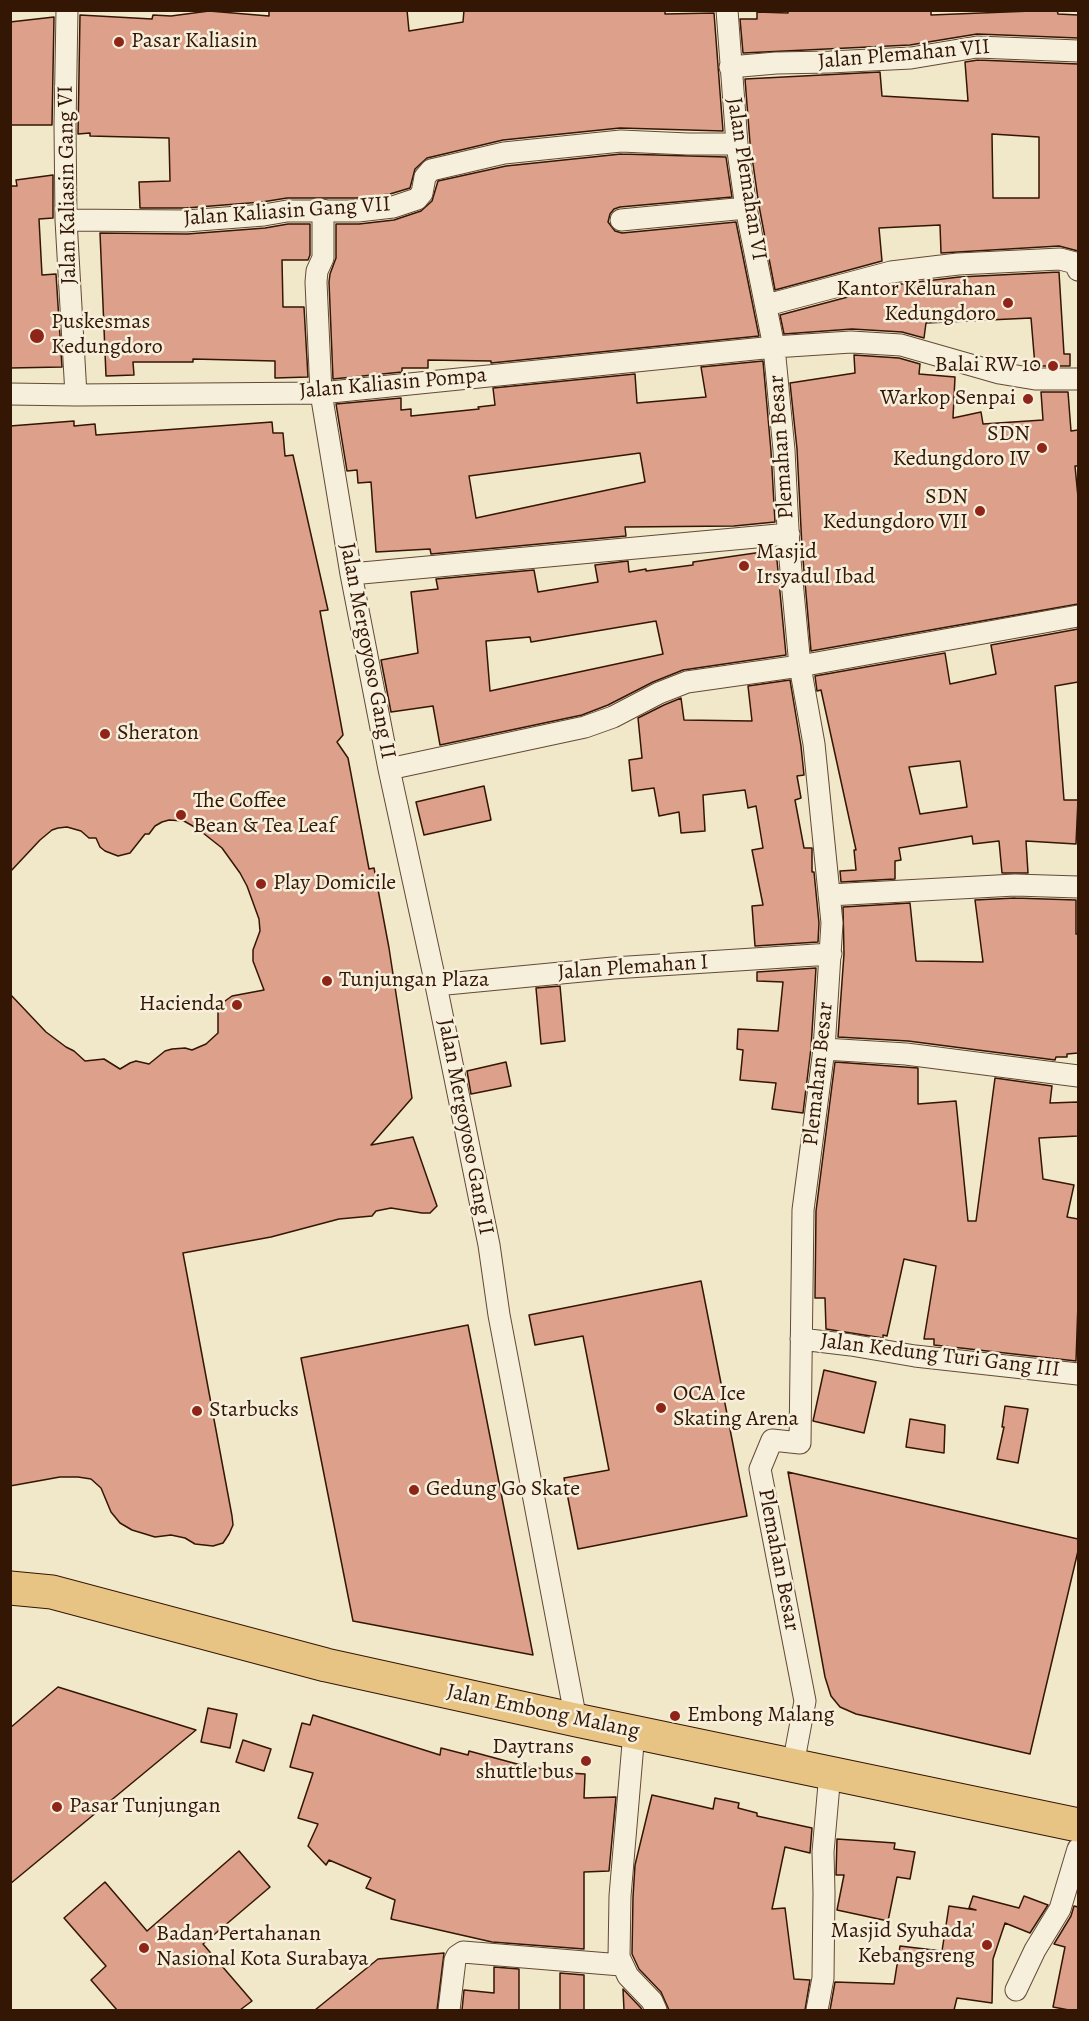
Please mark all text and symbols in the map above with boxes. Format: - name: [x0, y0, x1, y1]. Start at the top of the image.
- place label: Pasar Kaliasin: [131, 29, 258, 55]
- street label: Jalan Plemahan VII: [817, 34, 991, 76]
- marker: Pasar Kaliasin: [112, 35, 126, 49]
- street label: Jalan Kaliasin Gang VI: [53, 85, 83, 285]
- street label: Jalan Plemahan VI: [720, 96, 772, 262]
- street label: Jalan Kaliasin Gang VII: [183, 192, 391, 232]
- place label: Kantor Kelurahan Kedungdoro: [836, 277, 996, 328]
- marker: Kantor Kelurahan Kedungdoro: [1001, 296, 1015, 310]
- place label: Puskesmas Kedungdoro: [51, 310, 163, 362]
- marker: Puskesmas Kedungdoro: [28, 327, 46, 345]
- place label: Balai RW 10: [935, 353, 1041, 379]
- marker: Balai RW 10: [1046, 359, 1060, 373]
- street label: Jalan Kaliasin Pompa: [298, 363, 488, 405]
- street label: Plemahan Besar: [764, 374, 800, 520]
- place label: Warkop Senpai: [880, 386, 1016, 412]
- marker: Warkop Senpai: [1021, 392, 1035, 406]
- place label: SDN Kedungdoro IV: [893, 422, 1030, 474]
- marker: SDN Kedungdoro IV: [1035, 441, 1049, 455]
- place label: SDN Kedungdoro VII: [823, 485, 968, 536]
- marker: SDN Kedungdoro VII: [973, 504, 987, 518]
- place label: Masjid Irsyadul Ibad: [756, 540, 875, 592]
- street label: Jalan Mergoyoso Gang II: [333, 541, 401, 761]
- marker: Masjid Irsyadul Ibad: [737, 559, 751, 573]
- place label: Sheraton: [117, 721, 199, 747]
- marker: Sheraton: [98, 727, 112, 741]
- place label: The Coffee Bean & Tea Leaf: [193, 789, 336, 840]
- marker: The Coffee Bean & Tea Leaf: [174, 808, 188, 822]
- place label: Play Domicile: [273, 871, 396, 897]
- marker: Play Domicile: [254, 877, 268, 891]
- street label: Jalan Plemahan I: [557, 950, 709, 986]
- place label: Tunjungan Plaza: [339, 968, 489, 994]
- marker: Tunjungan Plaza: [320, 974, 334, 988]
- place label: Hacienda: [139, 992, 225, 1018]
- marker: Hacienda: [230, 998, 244, 1012]
- street label: Plemahan Besar: [798, 1001, 840, 1147]
- street label: Jalan Mergoyoso Gang II: [431, 1017, 499, 1237]
- street label: Jalan Kedung Turi Gang III: [819, 1328, 1061, 1384]
- place label: OCA Ice Skating Arena: [673, 1382, 799, 1434]
- place label: Starbucks: [209, 1398, 299, 1424]
- marker: OCA Ice Skating Arena: [654, 1401, 668, 1415]
- marker: Starbucks: [190, 1404, 204, 1418]
- place label: Gedung Go Skate: [426, 1477, 580, 1503]
- marker: Gedung Go Skate: [407, 1483, 421, 1497]
- street label: Plemahan Besar: [751, 1487, 805, 1633]
- street label: Jalan Embong Malang: [444, 1679, 642, 1745]
- place label: Embong Malang: [687, 1703, 835, 1729]
- marker: Embong Malang: [668, 1709, 682, 1723]
- place label: Daytrans shuttle bus: [475, 1735, 574, 1786]
- marker: Daytrans shuttle bus: [579, 1754, 593, 1768]
- place label: Pasar Tunjungan: [69, 1794, 221, 1820]
- marker: Pasar Tunjungan: [50, 1800, 64, 1814]
- place label: Masjid Syuhada' Kebangsreng: [831, 1919, 975, 1970]
- place label: Badan Pertahanan Nasional Kota Surabaya: [156, 1922, 368, 1974]
- marker: Masjid Syuhada' Kebangsreng: [980, 1938, 994, 1952]
- marker: Badan Pertahanan Nasional Kota Surabaya: [137, 1941, 151, 1955]

